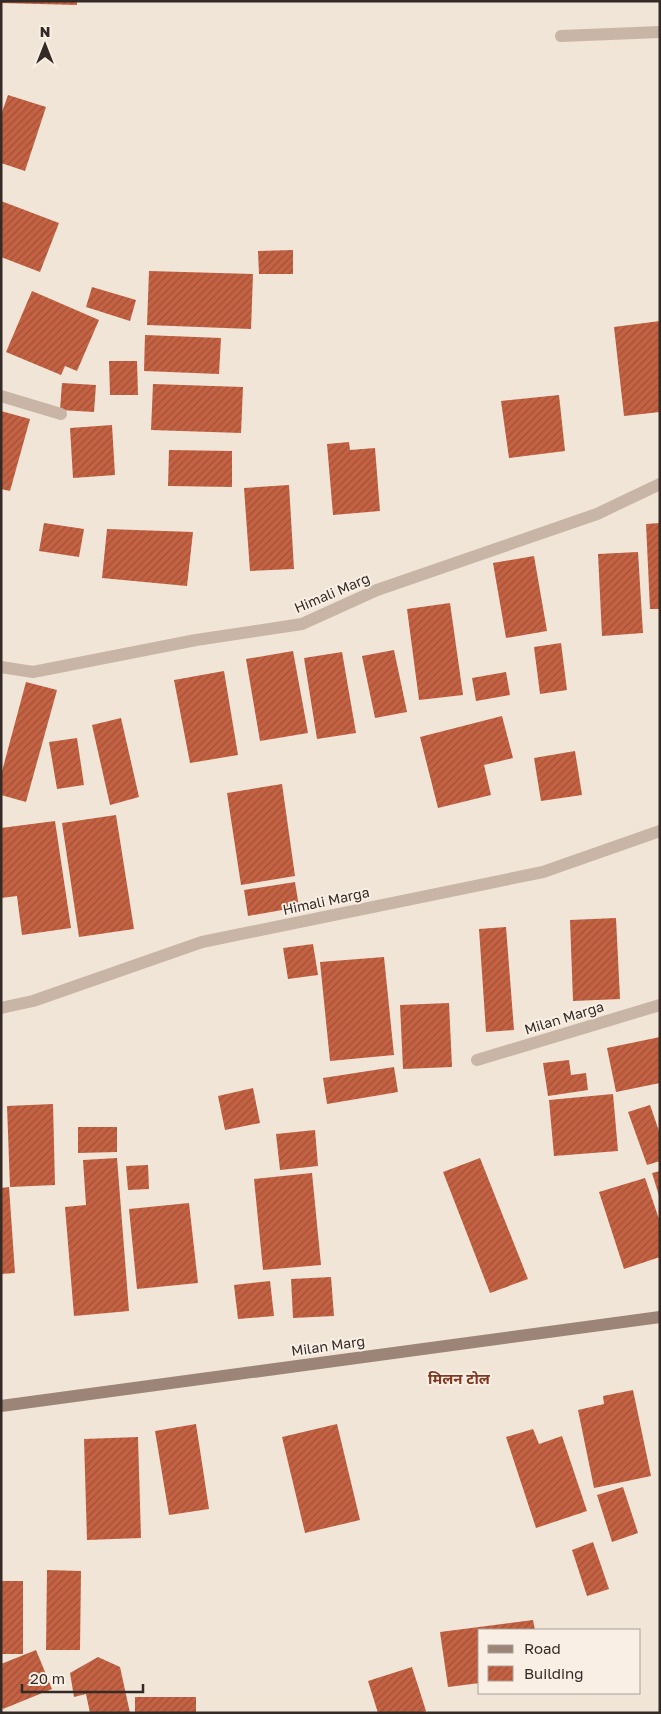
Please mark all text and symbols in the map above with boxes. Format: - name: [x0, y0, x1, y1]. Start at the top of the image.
- north arrow: [20, 20, 70, 70]
- text: N: [40, 23, 50, 40]
- street label: Himali Marg: [292, 569, 372, 616]
- street label: Himali Marga: [281, 883, 371, 918]
- street label: Milan Marga: [522, 997, 606, 1038]
- street label: Milan Marg: [290, 1332, 366, 1359]
- district label: मिलन टोल: [428, 1369, 491, 1387]
- legend: [478, 1629, 641, 1694]
- text: Road: [524, 1639, 561, 1657]
- scale bar: [22, 1662, 144, 1694]
- text: Building: [524, 1664, 584, 1682]
- text: 20 m: [30, 1669, 65, 1687]

